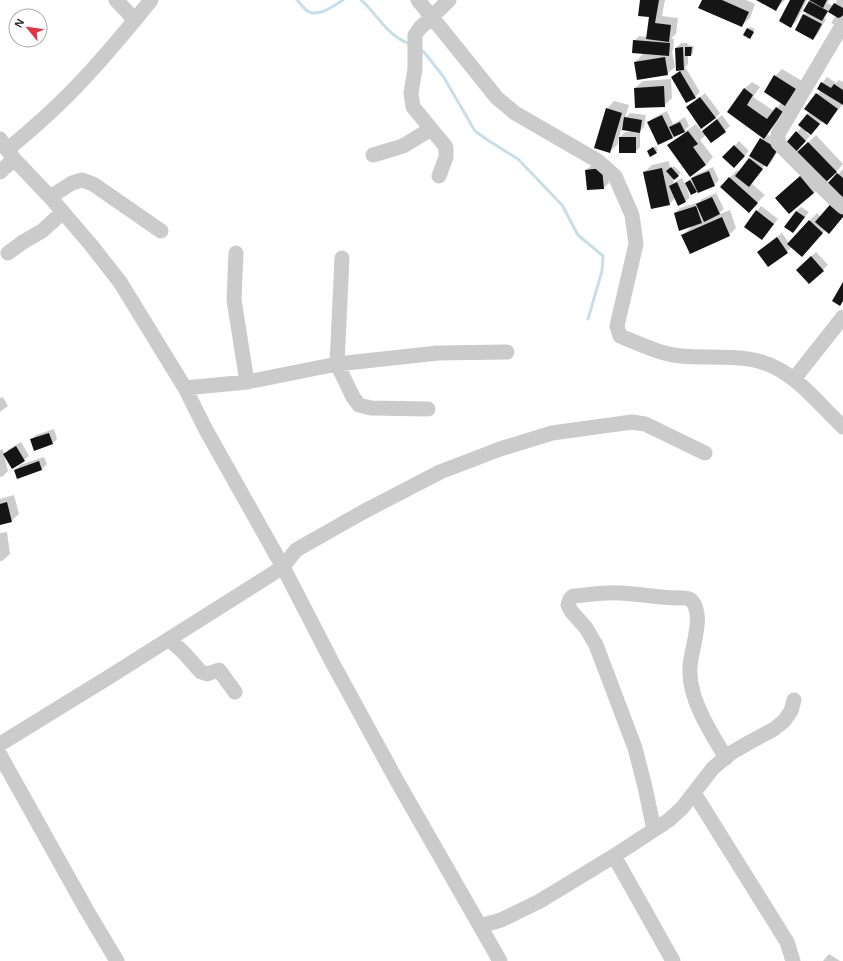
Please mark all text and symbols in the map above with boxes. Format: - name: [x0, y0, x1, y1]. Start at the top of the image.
- north arrow: [8, 8, 48, 48]
- text: N: [12, 17, 26, 30]

